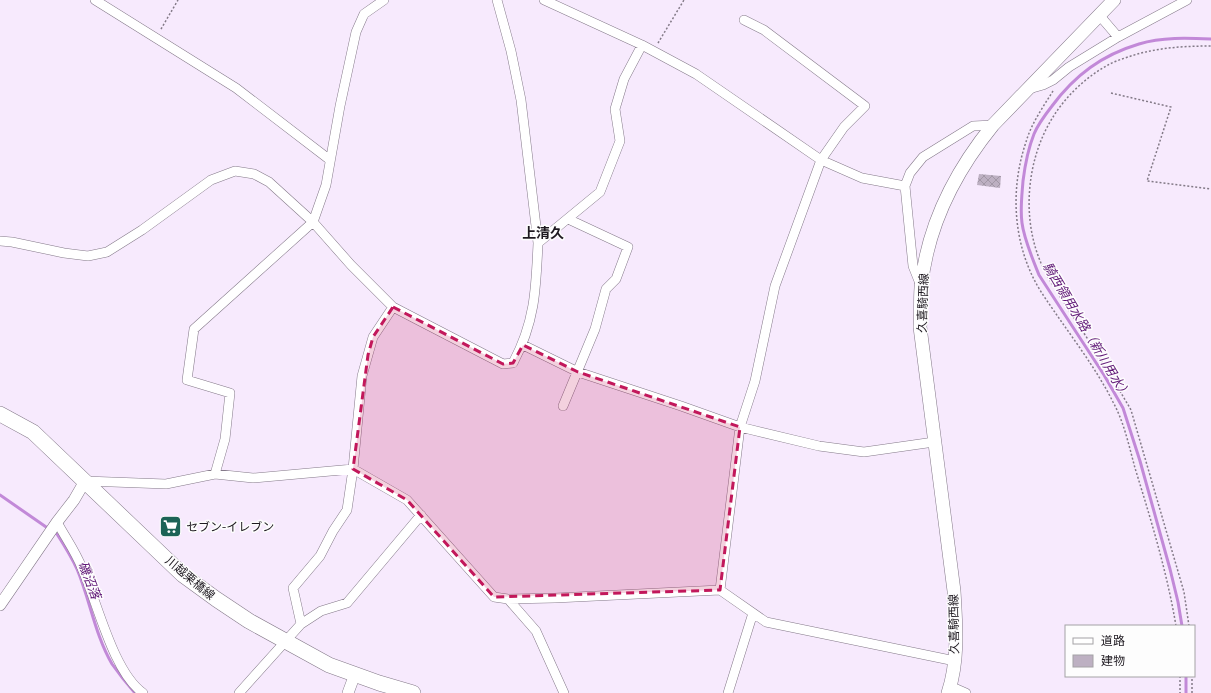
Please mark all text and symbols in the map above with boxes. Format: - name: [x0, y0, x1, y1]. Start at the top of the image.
- district label: 上清久: [522, 225, 564, 242]
- water label: 騎西領用水路（新川用水）: [1040, 260, 1133, 401]
- street label: 久喜騎西線: [915, 273, 931, 333]
- supermarket icon: セブン-イレブン: [158, 514, 184, 540]
- place label: セブン-イレブン: [186, 520, 274, 534]
- street label: 川越栗橋線: [163, 553, 217, 603]
- water label: 磯沼落: [76, 559, 104, 603]
- street label: 久喜騎西線: [946, 594, 962, 654]
- legend: [1065, 625, 1195, 677]
- text: 道路: [1101, 634, 1125, 648]
- text: 建物: [1101, 654, 1125, 668]

